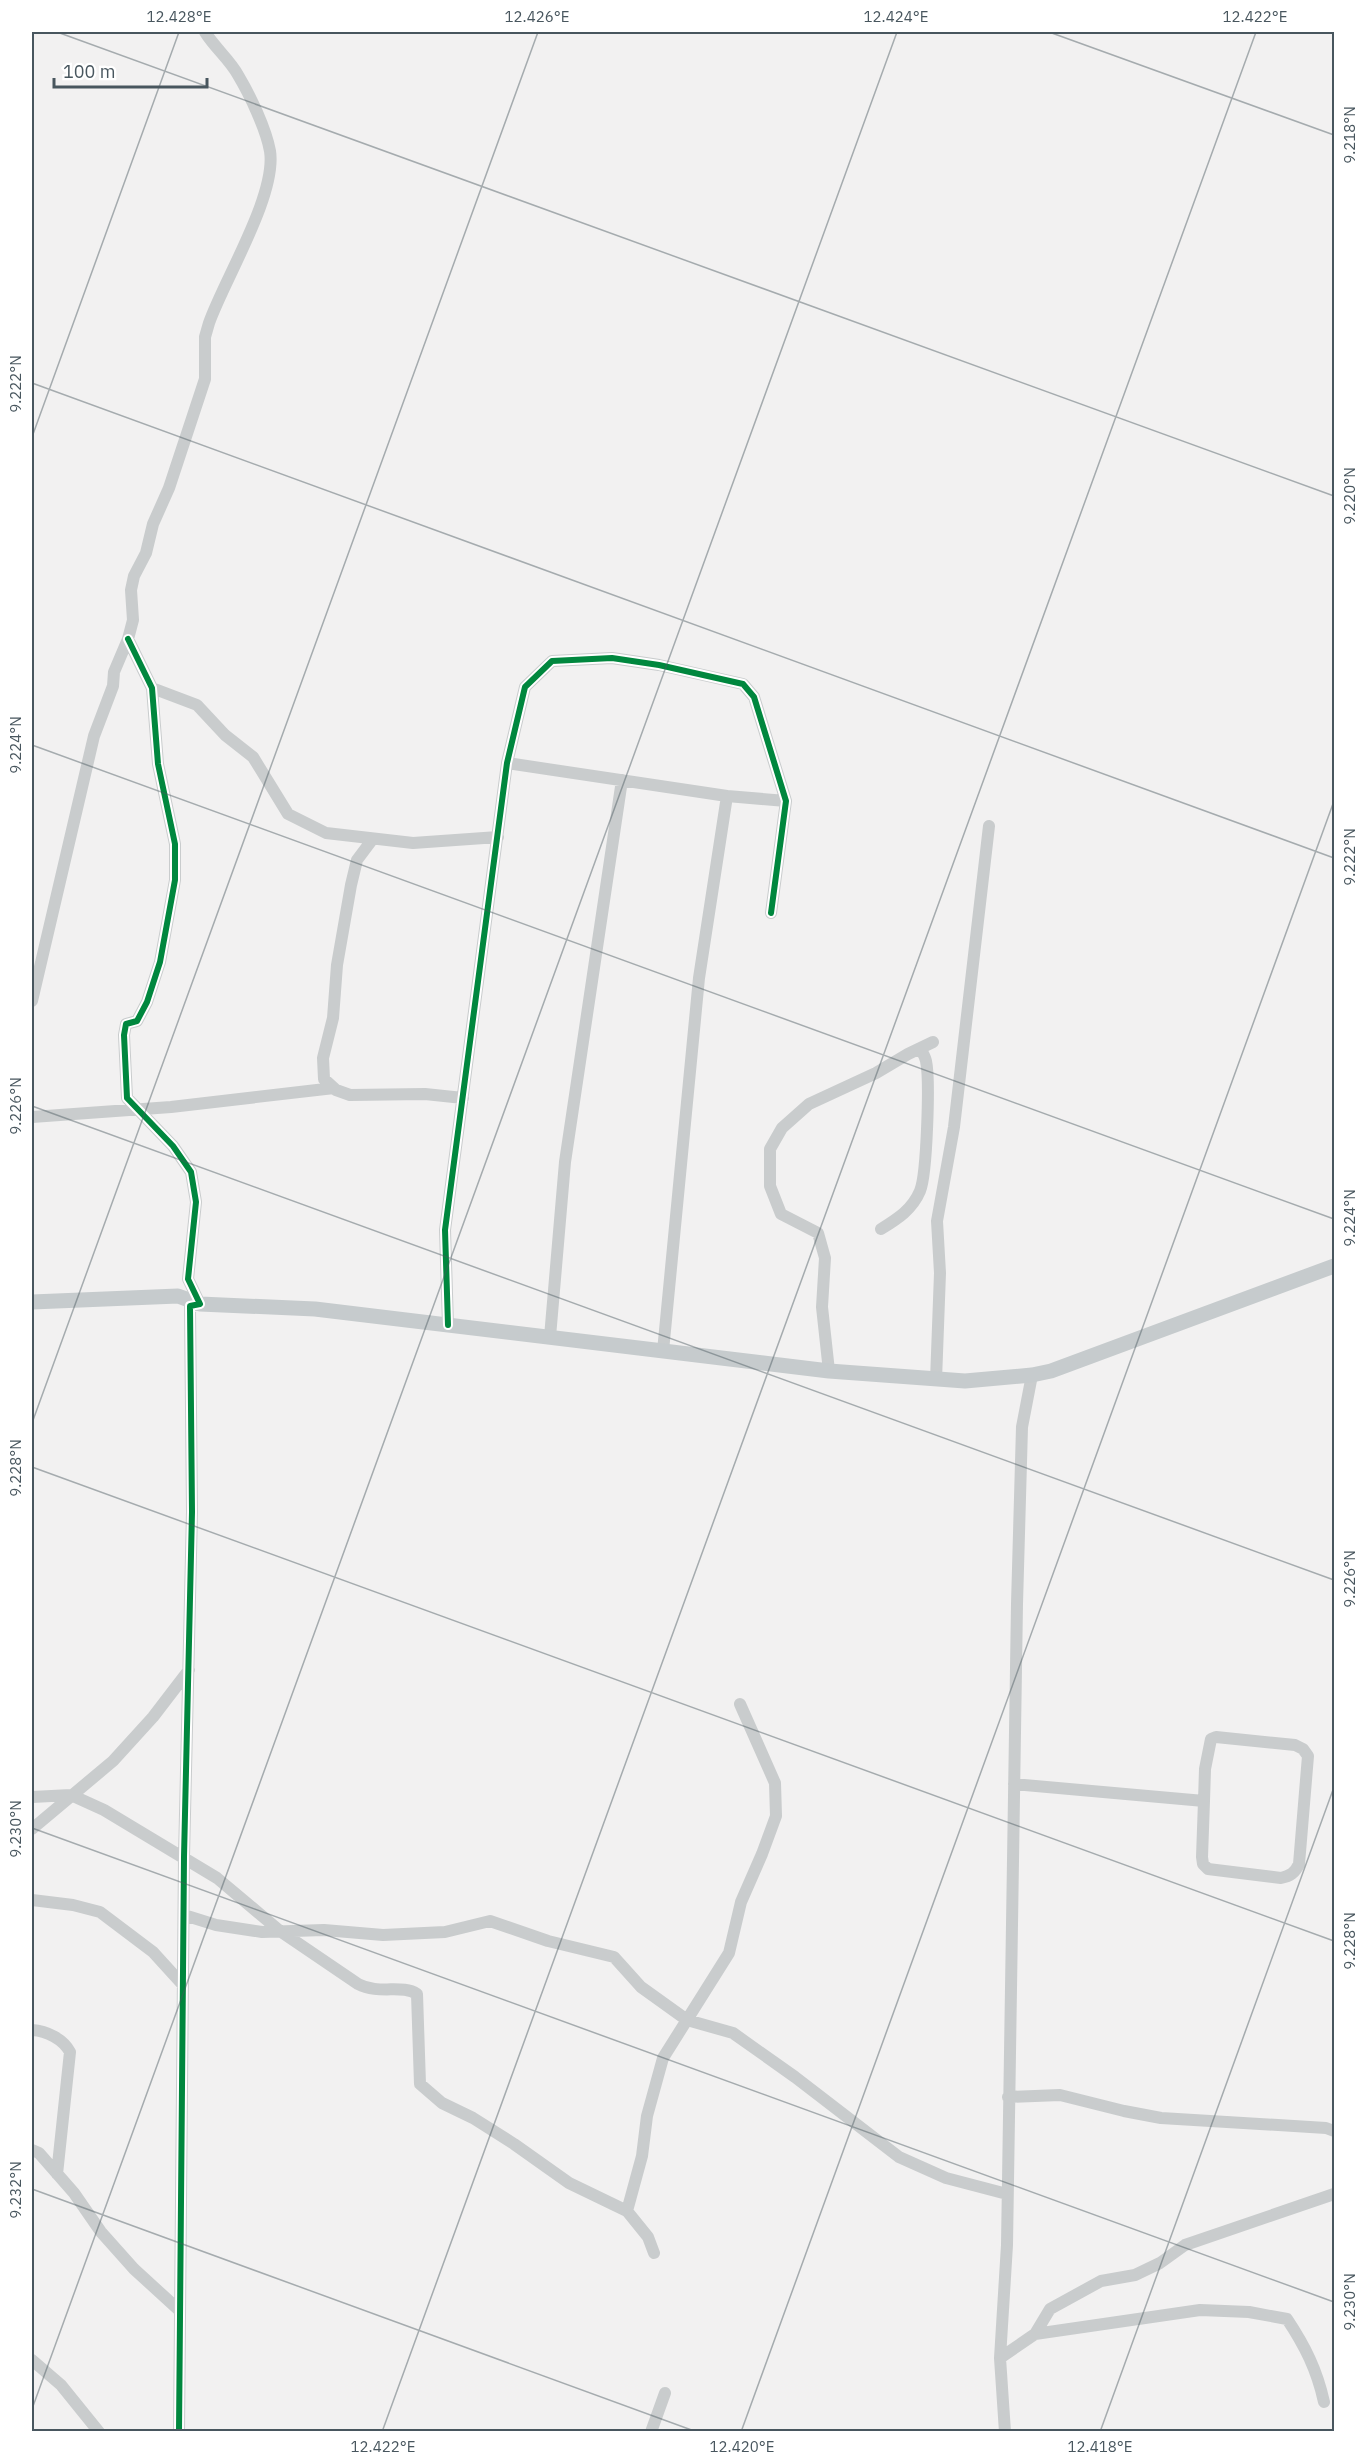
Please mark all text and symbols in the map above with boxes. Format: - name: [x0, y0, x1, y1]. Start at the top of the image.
- text: 12.428°E: [147, 7, 211, 26]
- text: 12.426°E: [505, 7, 569, 26]
- text: 12.424°E: [864, 7, 928, 26]
- text: 12.422°E: [1223, 7, 1287, 26]
- scale bar: [54, 51, 207, 89]
- text: 100 m: [63, 60, 115, 83]
- text: 9.218°N: [1340, 106, 1359, 164]
- text: 9.222°N: [6, 355, 25, 413]
- text: 9.220°N: [1340, 467, 1359, 525]
- text: 9.224°N: [6, 716, 25, 774]
- text: 9.222°N: [1340, 828, 1359, 886]
- text: 9.226°N: [6, 1077, 25, 1135]
- text: 9.224°N: [1340, 1189, 1359, 1247]
- text: 9.228°N: [6, 1439, 25, 1497]
- text: 9.226°N: [1340, 1550, 1359, 1608]
- text: 9.230°N: [6, 1800, 25, 1858]
- text: 9.228°N: [1340, 1912, 1359, 1970]
- text: 9.232°N: [6, 2161, 25, 2219]
- text: 9.230°N: [1340, 2273, 1359, 2331]
- text: 12.422°E: [351, 2437, 415, 2456]
- text: 12.420°E: [710, 2437, 774, 2456]
- text: 12.418°E: [1068, 2437, 1132, 2456]

